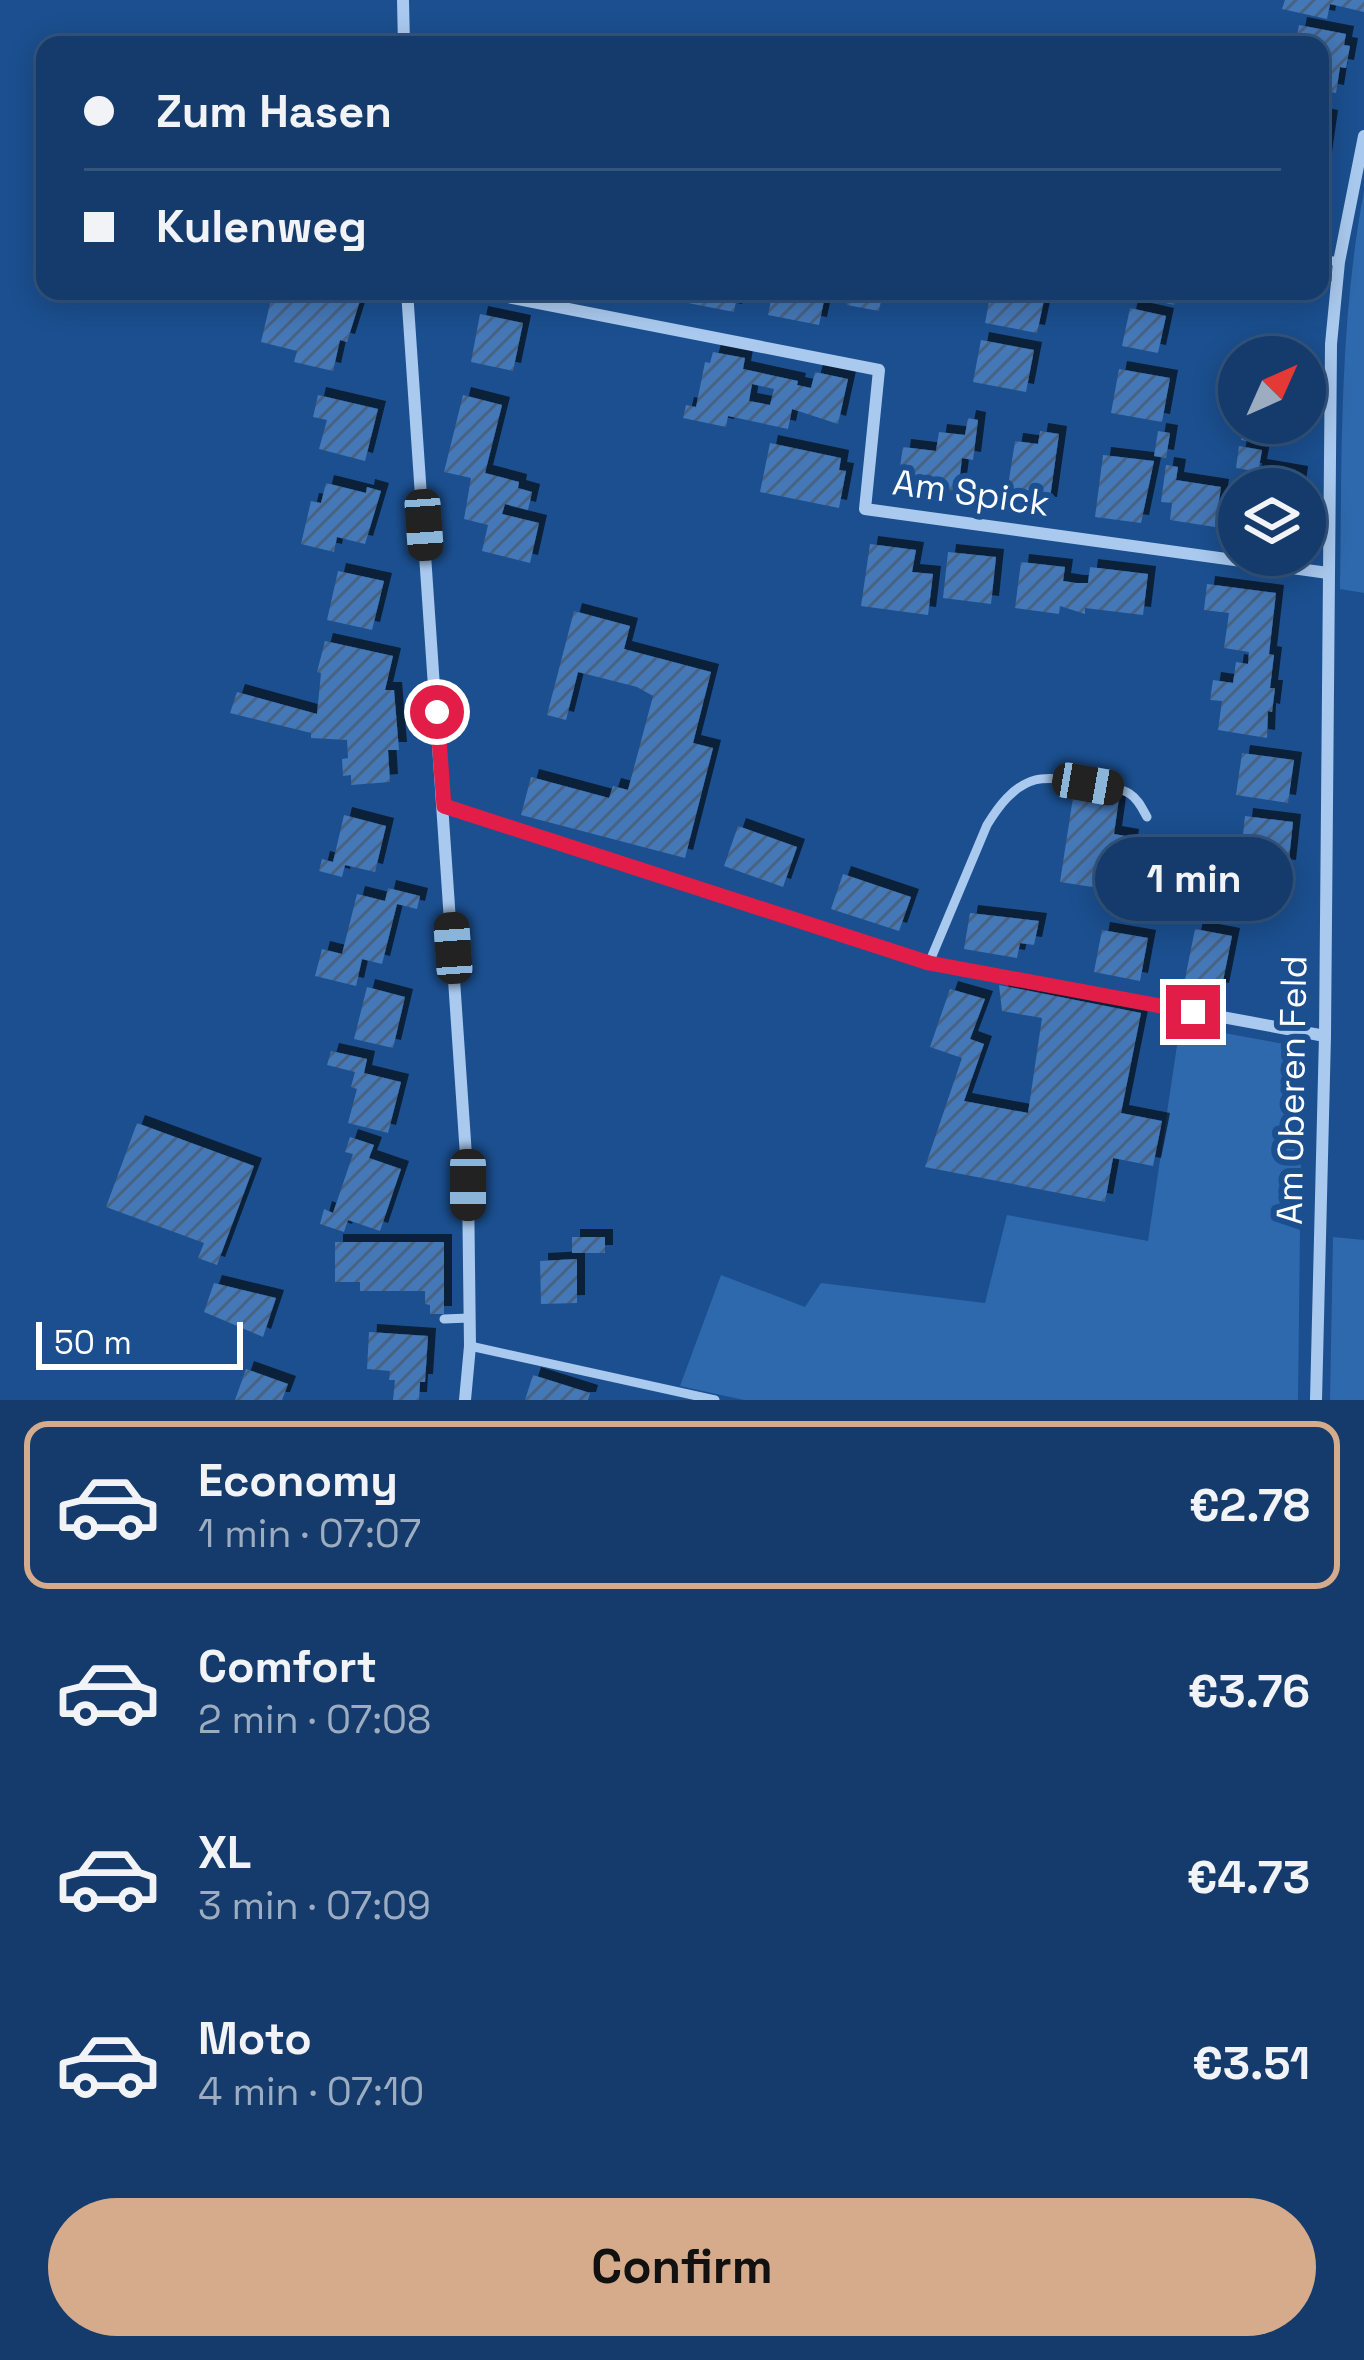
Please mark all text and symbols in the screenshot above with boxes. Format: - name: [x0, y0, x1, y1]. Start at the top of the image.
- text: Zum Hasen: [156, 83, 392, 140]
- text: Kulenweg: [156, 198, 367, 255]
- north arrow: [1218, 336, 1326, 444]
- map controls: [1218, 336, 1326, 576]
- street label: Am Spick: [890, 459, 1052, 527]
- button: layers: [1218, 468, 1326, 576]
- car: [404, 488, 444, 562]
- route start: [410, 685, 464, 739]
- car: [1049, 760, 1127, 808]
- callout: 1 min: [1094, 838, 1292, 922]
- text: 1 min: [1146, 854, 1242, 903]
- car: [433, 911, 473, 985]
- street label: Am Oberen Feld: [1267, 955, 1317, 1225]
- route end: [1166, 985, 1220, 1039]
- car: [450, 1149, 486, 1221]
- scale bar: [36, 1316, 243, 1369]
- text: 50 m: [54, 1322, 132, 1364]
- icon: car: [54, 1451, 162, 1559]
- text: Economy: [198, 1452, 398, 1509]
- text: €2.78: [1189, 1477, 1310, 1534]
- text: 1 min · 07:07: [198, 1509, 421, 1558]
- icon: car: [54, 1637, 162, 1745]
- text: Comfort: [198, 1638, 377, 1695]
- text: €3.76: [1188, 1663, 1310, 1720]
- text: 2 min · 07:08: [198, 1695, 431, 1744]
- icon: car: [54, 1823, 162, 1931]
- text: XL: [198, 1824, 251, 1881]
- text: €4.73: [1187, 1849, 1310, 1906]
- text: 3 min · 07:09: [198, 1881, 431, 1930]
- icon: car: [54, 2009, 162, 2117]
- text: Moto: [198, 2010, 312, 2067]
- text: €3.51: [1192, 2035, 1310, 2092]
- text: 4 min · 07:10: [198, 2067, 424, 2116]
- button: Confirm: [48, 2198, 1316, 2336]

